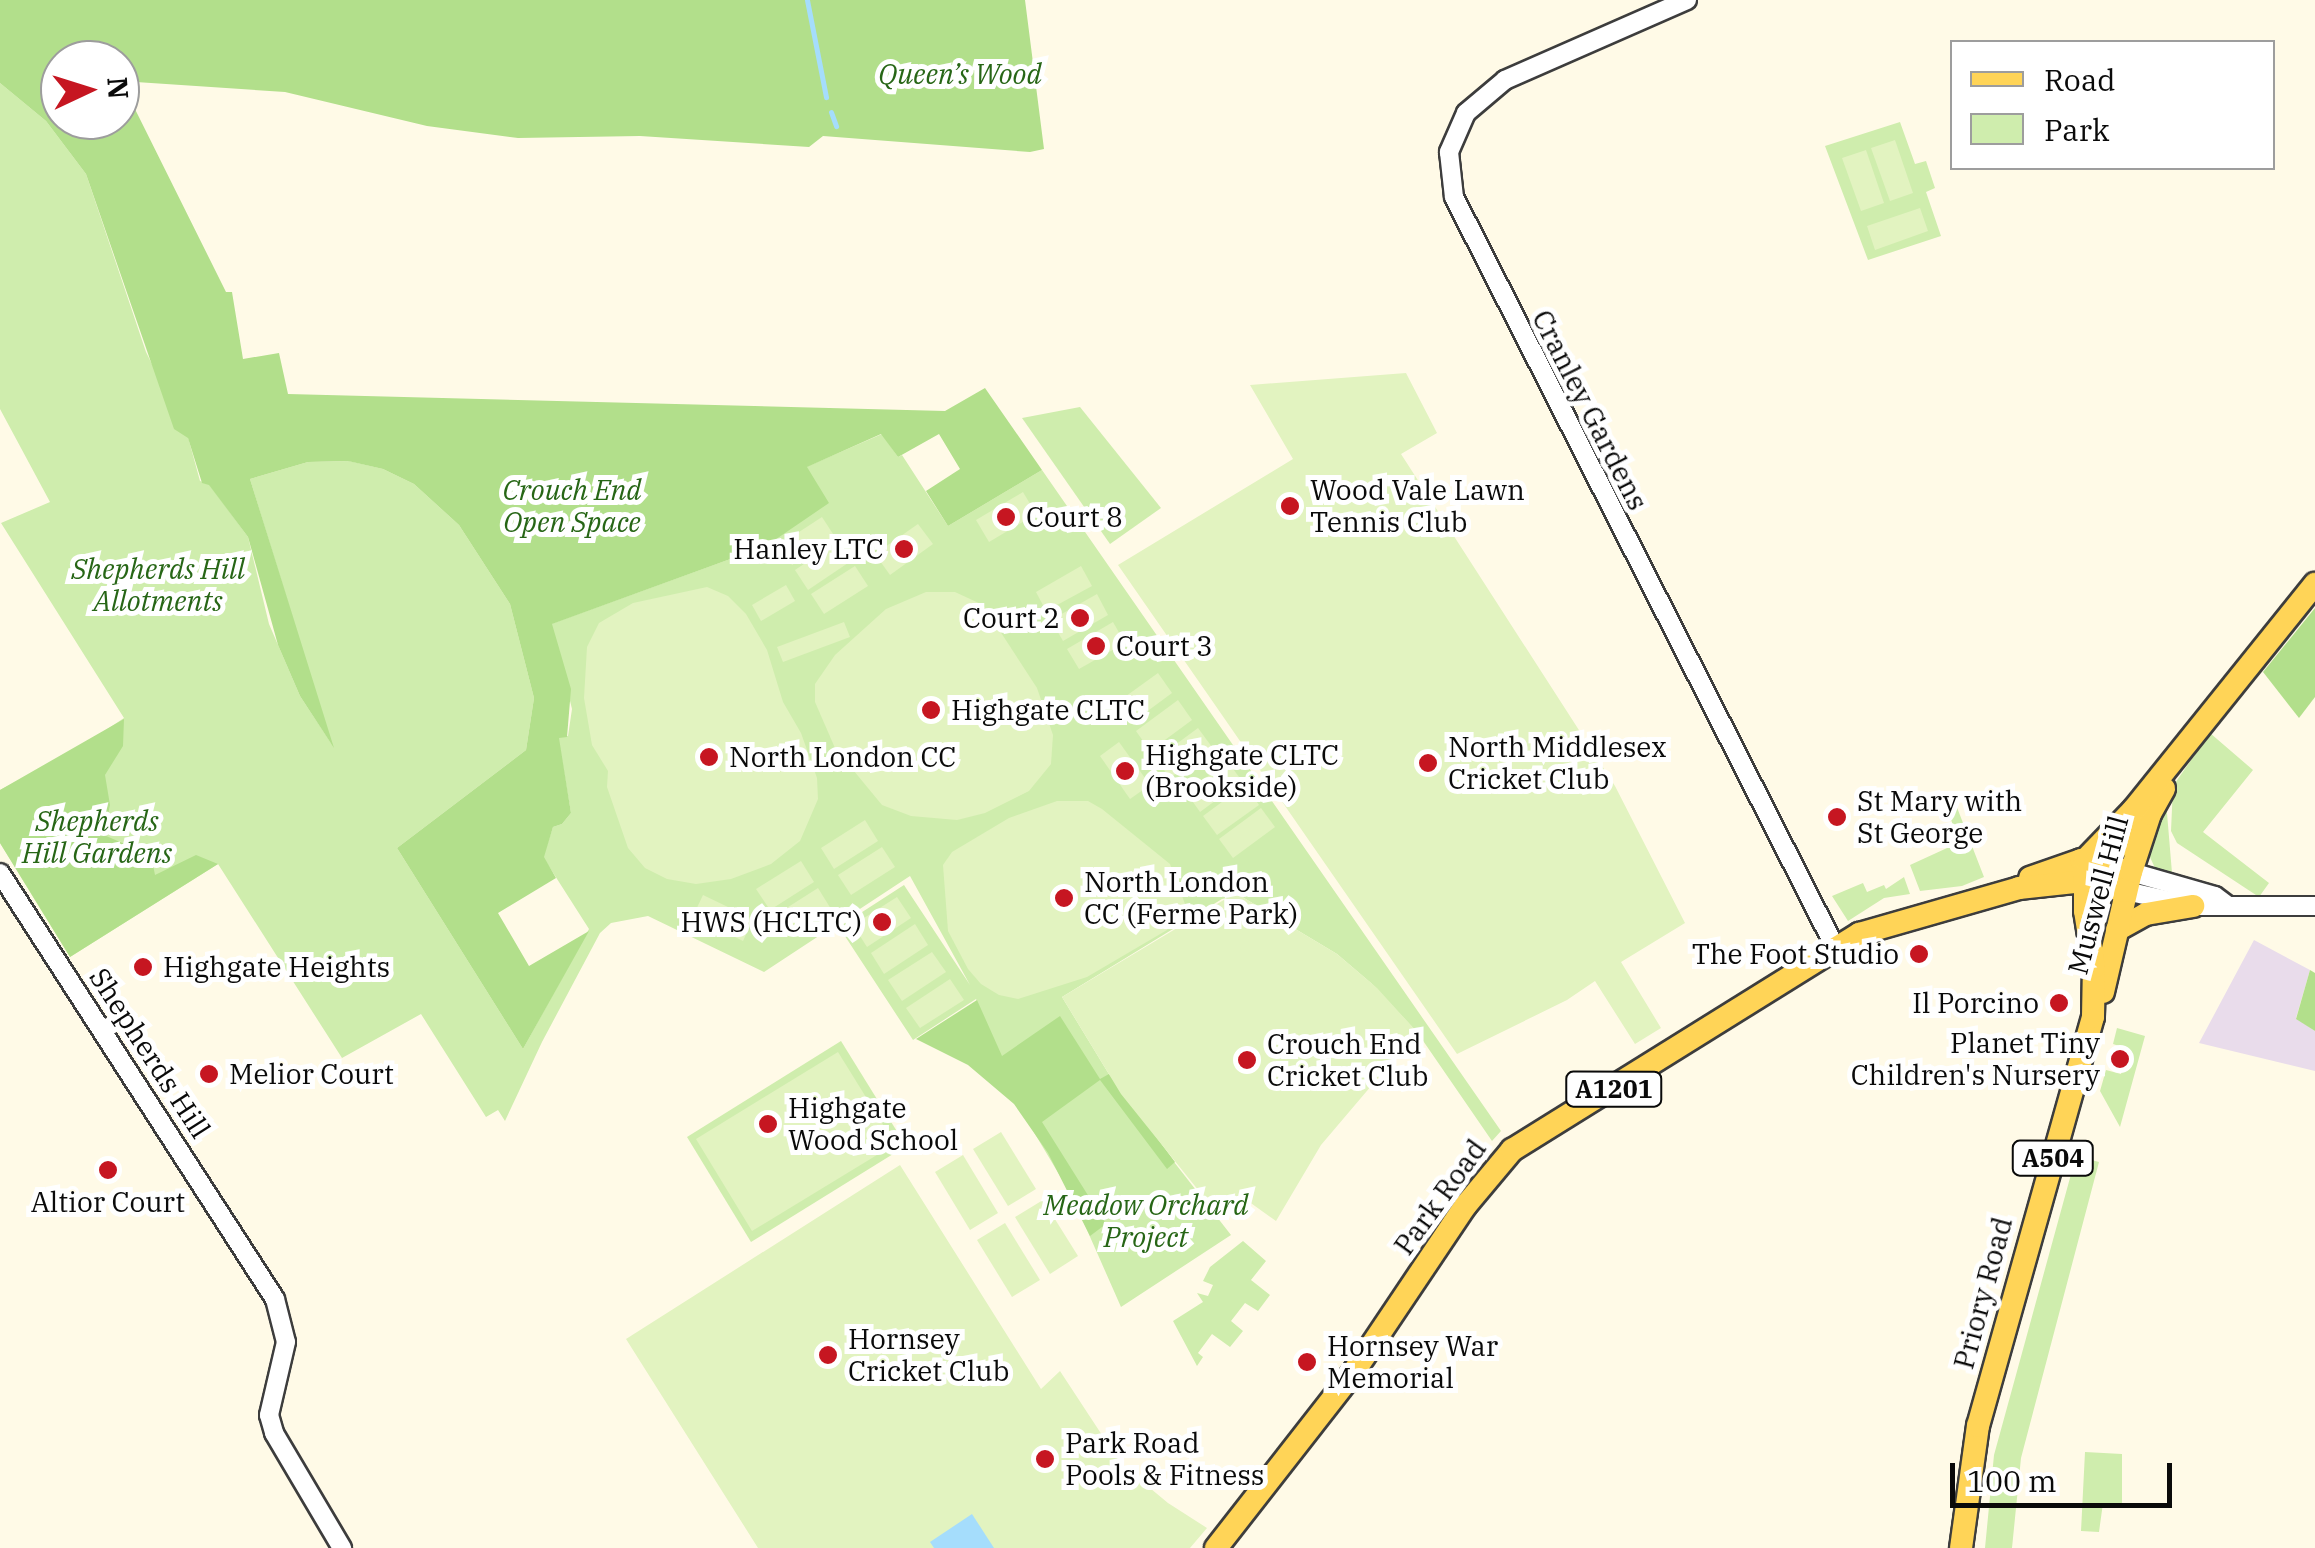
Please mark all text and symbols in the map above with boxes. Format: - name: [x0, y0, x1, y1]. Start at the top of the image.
- north arrow: [40, 40, 140, 140]
- legend: [1950, 40, 2275, 170]
- park label: Queen’s Wood: [878, 57, 1042, 91]
- text: Road: [2044, 60, 2116, 99]
- text: N: [99, 76, 138, 100]
- text: Park: [2044, 110, 2110, 149]
- street label: Cranley Gardens: [1525, 304, 1655, 516]
- park label: Crouch End Open Space: [502, 473, 642, 539]
- place label: Wood Vale Lawn Tennis Club: [1310, 473, 1525, 539]
- marker: Wood Vale Lawn Tennis Club: [1279, 495, 1301, 517]
- place label: Court 8: [1026, 500, 1123, 534]
- marker: Court 8: [995, 506, 1017, 528]
- place label: Hanley LTC: [733, 532, 884, 566]
- marker: Hanley LTC: [893, 538, 915, 560]
- park label: Shepherds Hill Allotments: [71, 552, 245, 618]
- place label: Court 2: [963, 601, 1060, 635]
- marker: Court 2: [1069, 607, 1091, 629]
- place label: Court 3: [1116, 629, 1213, 663]
- marker: Court 3: [1085, 635, 1107, 657]
- place label: Highgate CLTC: [951, 693, 1145, 727]
- marker: Highgate CLTC: [920, 699, 942, 721]
- place label: North Middlesex Cricket Club: [1448, 730, 1667, 796]
- place label: Highgate CLTC (Brookside): [1145, 738, 1339, 804]
- place label: North London CC: [729, 740, 956, 774]
- marker: North London CC: [698, 746, 720, 768]
- marker: North Middlesex Cricket Club: [1417, 752, 1439, 774]
- marker: Highgate CLTC (Brookside): [1114, 760, 1136, 782]
- place label: St Mary with St George: [1857, 784, 2022, 850]
- park label: Shepherds Hill Gardens: [22, 804, 172, 870]
- marker: St Mary with St George: [1826, 806, 1848, 828]
- street label: Muswell Hill: [2061, 812, 2135, 978]
- place label: North London CC (Ferme Park): [1084, 865, 1298, 931]
- marker: North London CC (Ferme Park): [1053, 887, 1075, 909]
- place label: HWS (HCLTC): [681, 905, 862, 939]
- marker: HWS (HCLTC): [871, 911, 893, 933]
- place label: The Foot Studio: [1692, 937, 1899, 971]
- marker: The Foot Studio: [1908, 943, 1930, 965]
- place label: Highgate Heights: [163, 950, 390, 984]
- marker: Highgate Heights: [132, 956, 154, 978]
- street label: Shepherds Hill: [83, 962, 217, 1144]
- place label: Il Porcino: [1912, 986, 2039, 1020]
- marker: Il Porcino: [2048, 992, 2070, 1014]
- place label: Planet Tiny Children's Nursery: [1851, 1026, 2100, 1092]
- place label: Crouch End Cricket Club: [1267, 1027, 1428, 1093]
- marker: Planet Tiny Children's Nursery: [2109, 1048, 2131, 1070]
- marker: Crouch End Cricket Club: [1236, 1049, 1258, 1071]
- place label: Melior Court: [229, 1057, 394, 1091]
- marker: Melior Court: [198, 1063, 220, 1085]
- road number: A1201: [1564, 1069, 1664, 1109]
- place label: Highgate Wood School: [788, 1091, 958, 1157]
- marker: Highgate Wood School: [757, 1113, 779, 1135]
- street label: Park Road: [1387, 1133, 1493, 1261]
- road number: A504: [2010, 1138, 2096, 1178]
- marker: Altior Court: [97, 1159, 119, 1181]
- place label: Altior Court: [31, 1185, 185, 1219]
- park label: Meadow Orchard Project: [1044, 1188, 1248, 1254]
- street label: Priory Road: [1947, 1213, 2019, 1373]
- place label: Hornsey Cricket Club: [848, 1322, 1009, 1388]
- place label: Hornsey War Memorial: [1327, 1329, 1498, 1395]
- marker: Hornsey Cricket Club: [817, 1344, 839, 1366]
- marker: Hornsey War Memorial: [1296, 1351, 1318, 1373]
- place label: Park Road Pools & Fitness: [1065, 1426, 1264, 1492]
- scale bar: [1955, 1443, 2178, 1505]
- marker: Park Road Pools & Fitness: [1034, 1448, 1056, 1470]
- text: 100 m: [1967, 1461, 2057, 1500]

